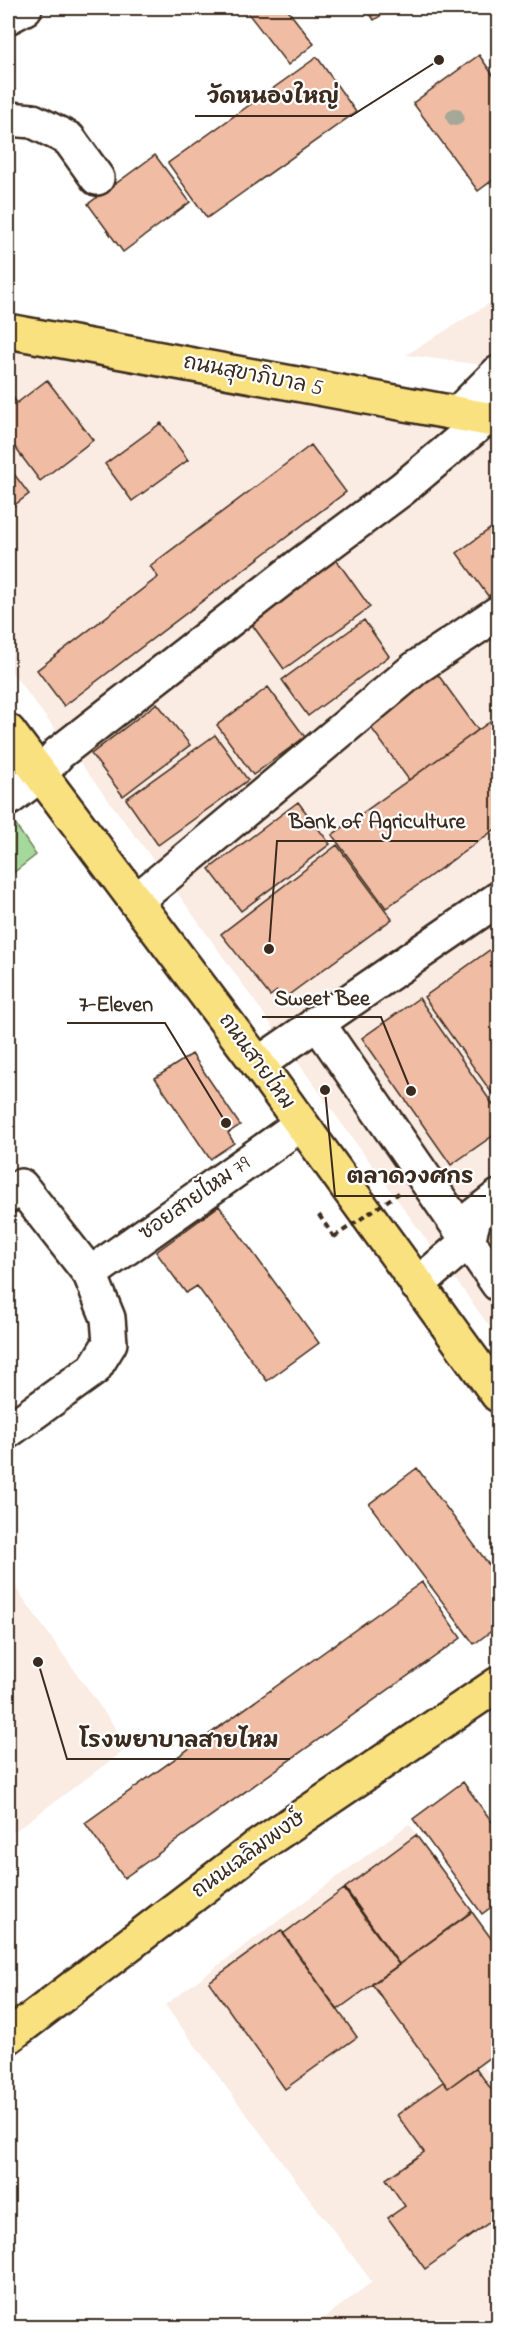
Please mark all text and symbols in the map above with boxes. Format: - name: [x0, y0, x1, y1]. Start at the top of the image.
- callout: วัดหนองใหญ่: [195, 76, 351, 116]
- text: วัดหนองใหญ่: [207, 81, 339, 114]
- street label: ถนนสุขาภิบาล 5: [180, 348, 326, 404]
- callout: Bank of Agriculture: [277, 801, 478, 841]
- text: Bank of Agriculture: [288, 807, 466, 840]
- callout: Sweet Bee: [262, 977, 381, 1017]
- callout: 7-Eleven: [67, 983, 165, 1023]
- text: Sweet Bee: [274, 984, 371, 1016]
- text: 7-Eleven: [79, 990, 153, 1022]
- street label: ถนนสายไหม: [211, 1007, 301, 1117]
- street label: ซอยสายไหม 79: [133, 1149, 257, 1249]
- callout: ตลาดวงศกร: [335, 1156, 486, 1196]
- text: ตลาดวงศกร: [347, 1162, 473, 1194]
- callout: โรงพยาบาลสายไหม: [67, 1719, 290, 1759]
- text: โรงพยาบาลสายไหม: [78, 1725, 279, 1758]
- street label: ถนนเฉลิมพงษ์: [186, 1803, 312, 1906]

